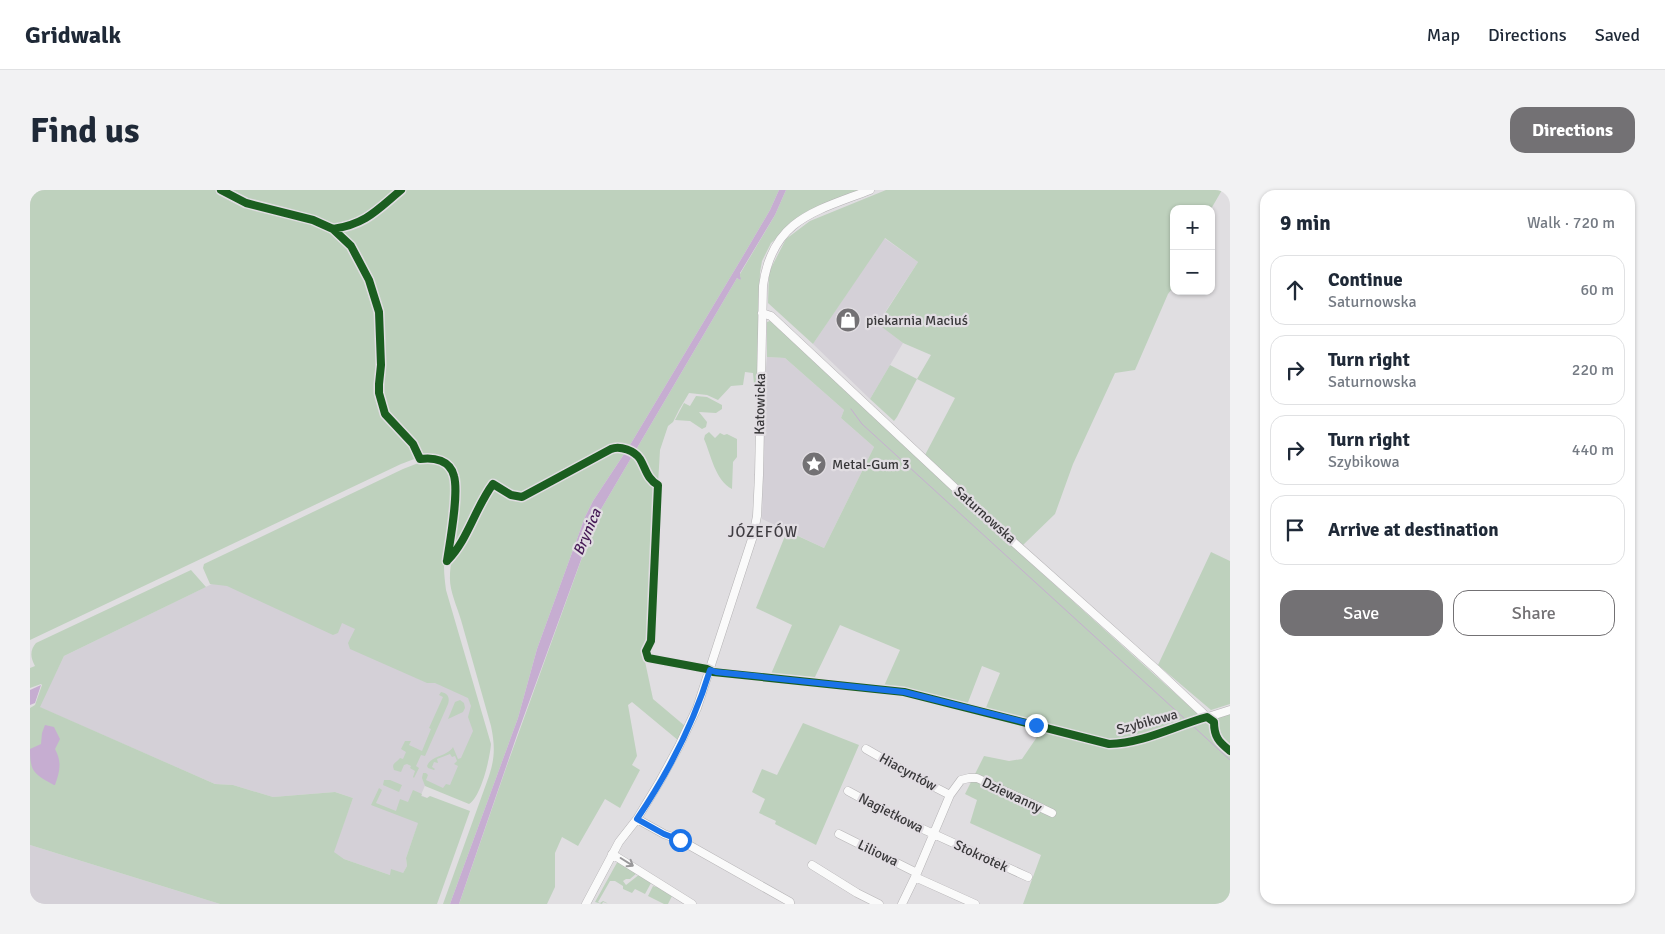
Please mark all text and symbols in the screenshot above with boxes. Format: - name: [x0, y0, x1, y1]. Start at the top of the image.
- text: Gridwalk: [25, 20, 121, 50]
- text: Map: [1427, 24, 1460, 46]
- text: Directions: [1488, 24, 1567, 46]
- text: Saved: [1595, 24, 1640, 46]
- button: Directions: [1510, 107, 1635, 153]
- text: Find us: [30, 109, 140, 152]
- map controls: [1170, 205, 1215, 295]
- button: +: [1170, 205, 1215, 250]
- text: 9 min: [1280, 210, 1331, 236]
- text: Walk · 720 m: [1527, 213, 1615, 233]
- button: −: [1170, 250, 1215, 295]
- text: Continue: [1328, 268, 1403, 292]
- icon: ahead: [1281, 276, 1309, 304]
- text: 60 m: [1580, 280, 1614, 300]
- text: Saturnowska: [1328, 292, 1417, 312]
- shop icon: piekarnia Maciuś: [835, 307, 861, 333]
- place label: piekarnia Maciuś: [866, 312, 968, 329]
- text: Turn right: [1328, 348, 1410, 372]
- icon: right: [1281, 356, 1309, 384]
- text: 220 m: [1572, 360, 1614, 380]
- text: Saturnowska: [1328, 372, 1417, 392]
- street label: Katowicka: [751, 373, 769, 435]
- text: Turn right: [1328, 428, 1410, 452]
- icon: right: [1281, 436, 1309, 464]
- text: 440 m: [1572, 440, 1614, 460]
- place icon: Metal-Gum 3: [801, 451, 827, 477]
- text: Szybikowa: [1328, 452, 1400, 472]
- place label: Metal-Gum 3: [832, 456, 910, 473]
- street label: Saturnowska: [950, 483, 1020, 547]
- water label: Brynica: [569, 506, 605, 558]
- icon: arrive: [1281, 516, 1309, 544]
- text: Arrive at destination: [1328, 518, 1499, 542]
- district label: JÓZEFÓW: [728, 522, 798, 541]
- button: Save: [1280, 590, 1443, 636]
- button: Share: [1453, 590, 1615, 636]
- street label: Szybikowa: [1115, 706, 1179, 738]
- route end: [1025, 714, 1048, 737]
- street label: Hiacyntów: [876, 749, 940, 795]
- street label: Dziewanny: [979, 774, 1045, 817]
- street label: Nagietkowa: [856, 789, 926, 837]
- route start: [669, 829, 692, 852]
- street label: Liliowa: [855, 836, 901, 870]
- street label: Stokrotek: [951, 836, 1011, 876]
- one-way arrow: [619, 858, 633, 868]

